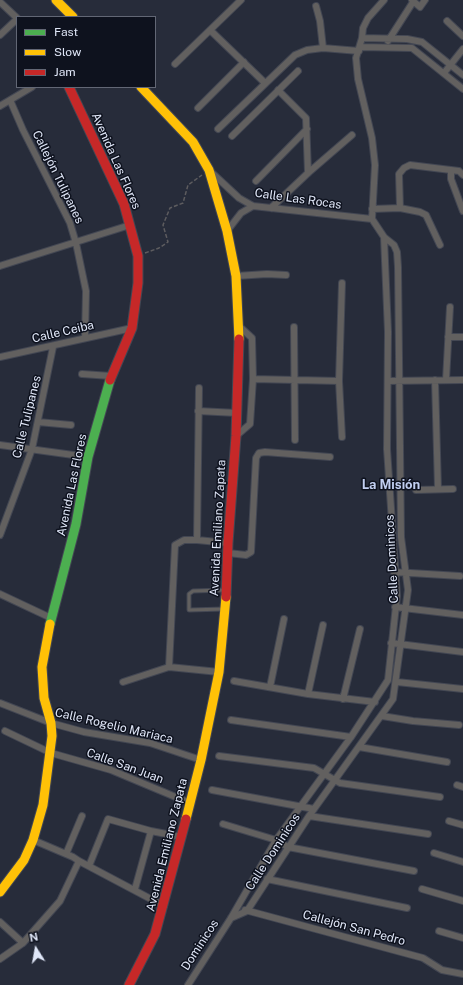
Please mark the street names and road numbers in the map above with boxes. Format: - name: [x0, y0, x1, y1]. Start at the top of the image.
- street label: Avenida Las Flores: [88, 111, 144, 211]
- street label: Callejón Tulipanes: [29, 128, 87, 226]
- street label: Calle Las Rocas: [254, 186, 342, 212]
- street label: Calle Ceiba: [31, 318, 95, 346]
- street label: Calle Tulipanes: [10, 374, 44, 460]
- street label: Avenida Las Flores: [54, 433, 90, 537]
- street label: Avenida Emiliano Zapata: [207, 459, 229, 597]
- street label: Calle Dominicos: [382, 514, 402, 604]
- street label: Calle Rogelio Mariaca: [53, 705, 175, 747]
- street label: Calle San Juan: [84, 745, 166, 787]
- street label: Avenida Emiliano Zapata: [143, 777, 191, 913]
- street label: Calle Dominicos: [243, 811, 303, 893]
- street label: Callejón San Pedro: [301, 907, 407, 949]
- street label: Dominicos: [178, 917, 222, 973]

